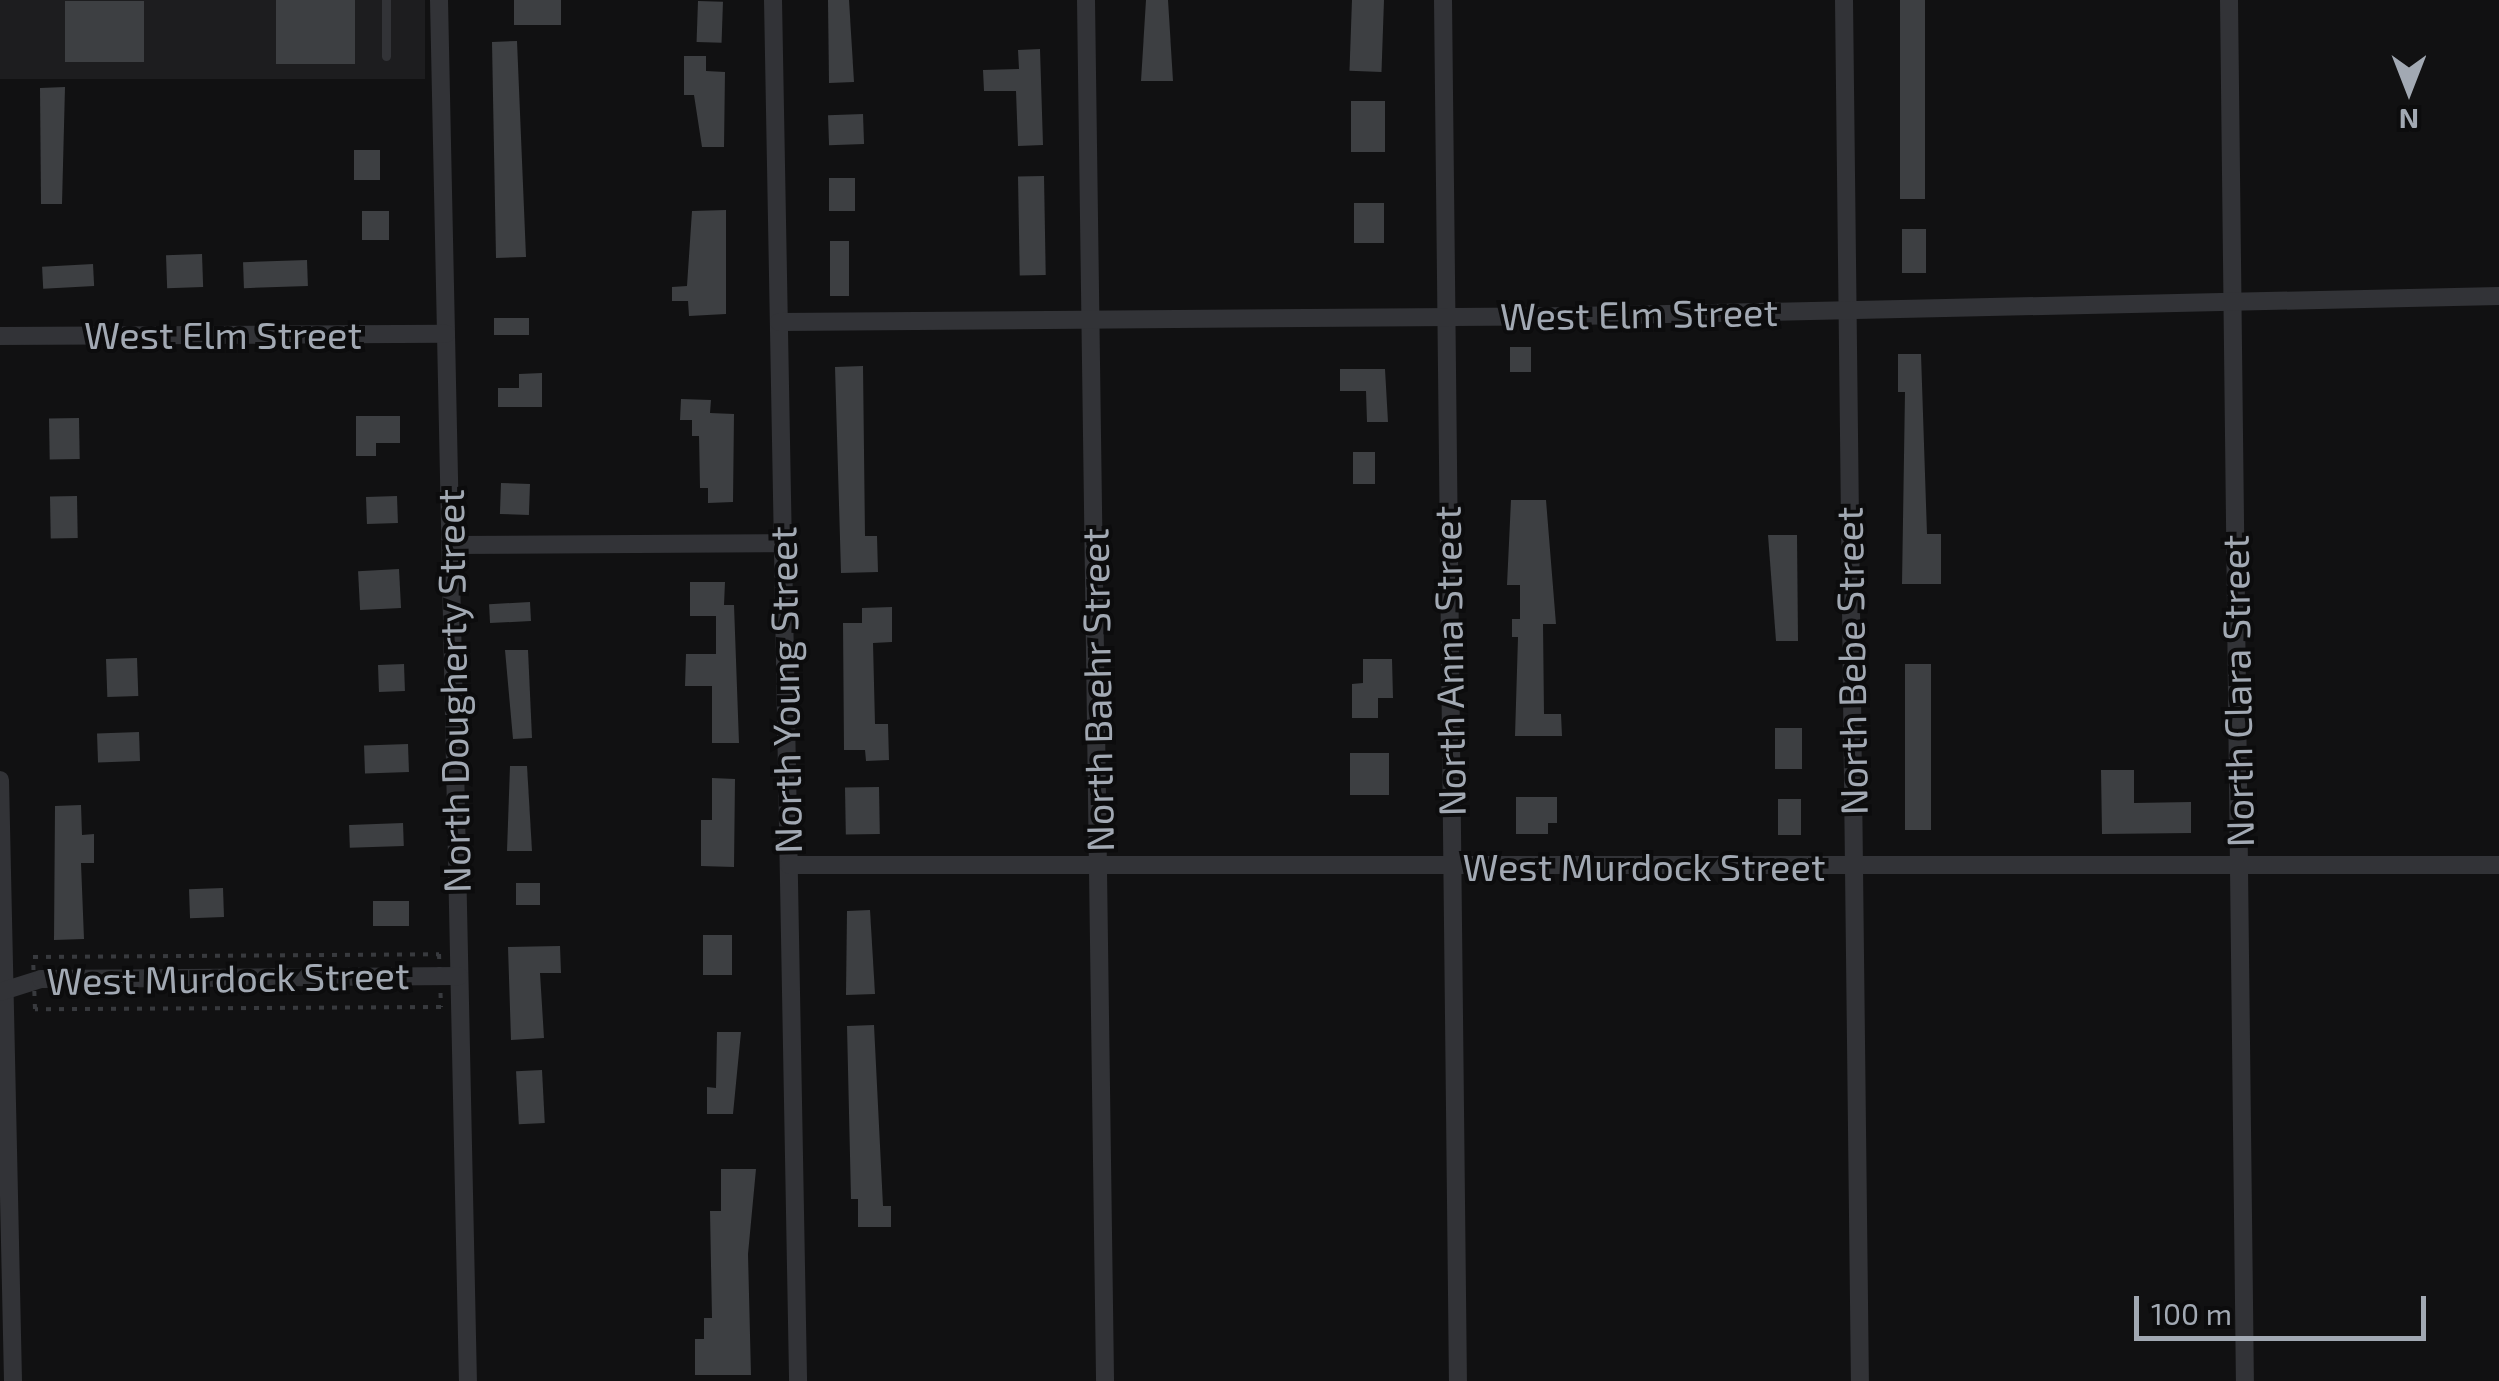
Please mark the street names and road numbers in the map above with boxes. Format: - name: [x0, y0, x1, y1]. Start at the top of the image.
- street label: West Elm Street: [1500, 289, 1778, 339]
- street label: West Elm Street: [84, 312, 362, 358]
- street label: North Dougherty Street: [427, 488, 479, 894]
- street label: North Anna Street: [1423, 505, 1475, 817]
- street label: North Bebe Street: [1826, 506, 1876, 816]
- street label: North Young Street: [759, 525, 811, 855]
- street label: North Baehr Street: [1071, 527, 1123, 853]
- street label: North Clara Street: [2211, 534, 2263, 848]
- street label: West Murdock Street: [1462, 844, 1826, 890]
- street label: West Murdock Street: [46, 952, 410, 1004]

